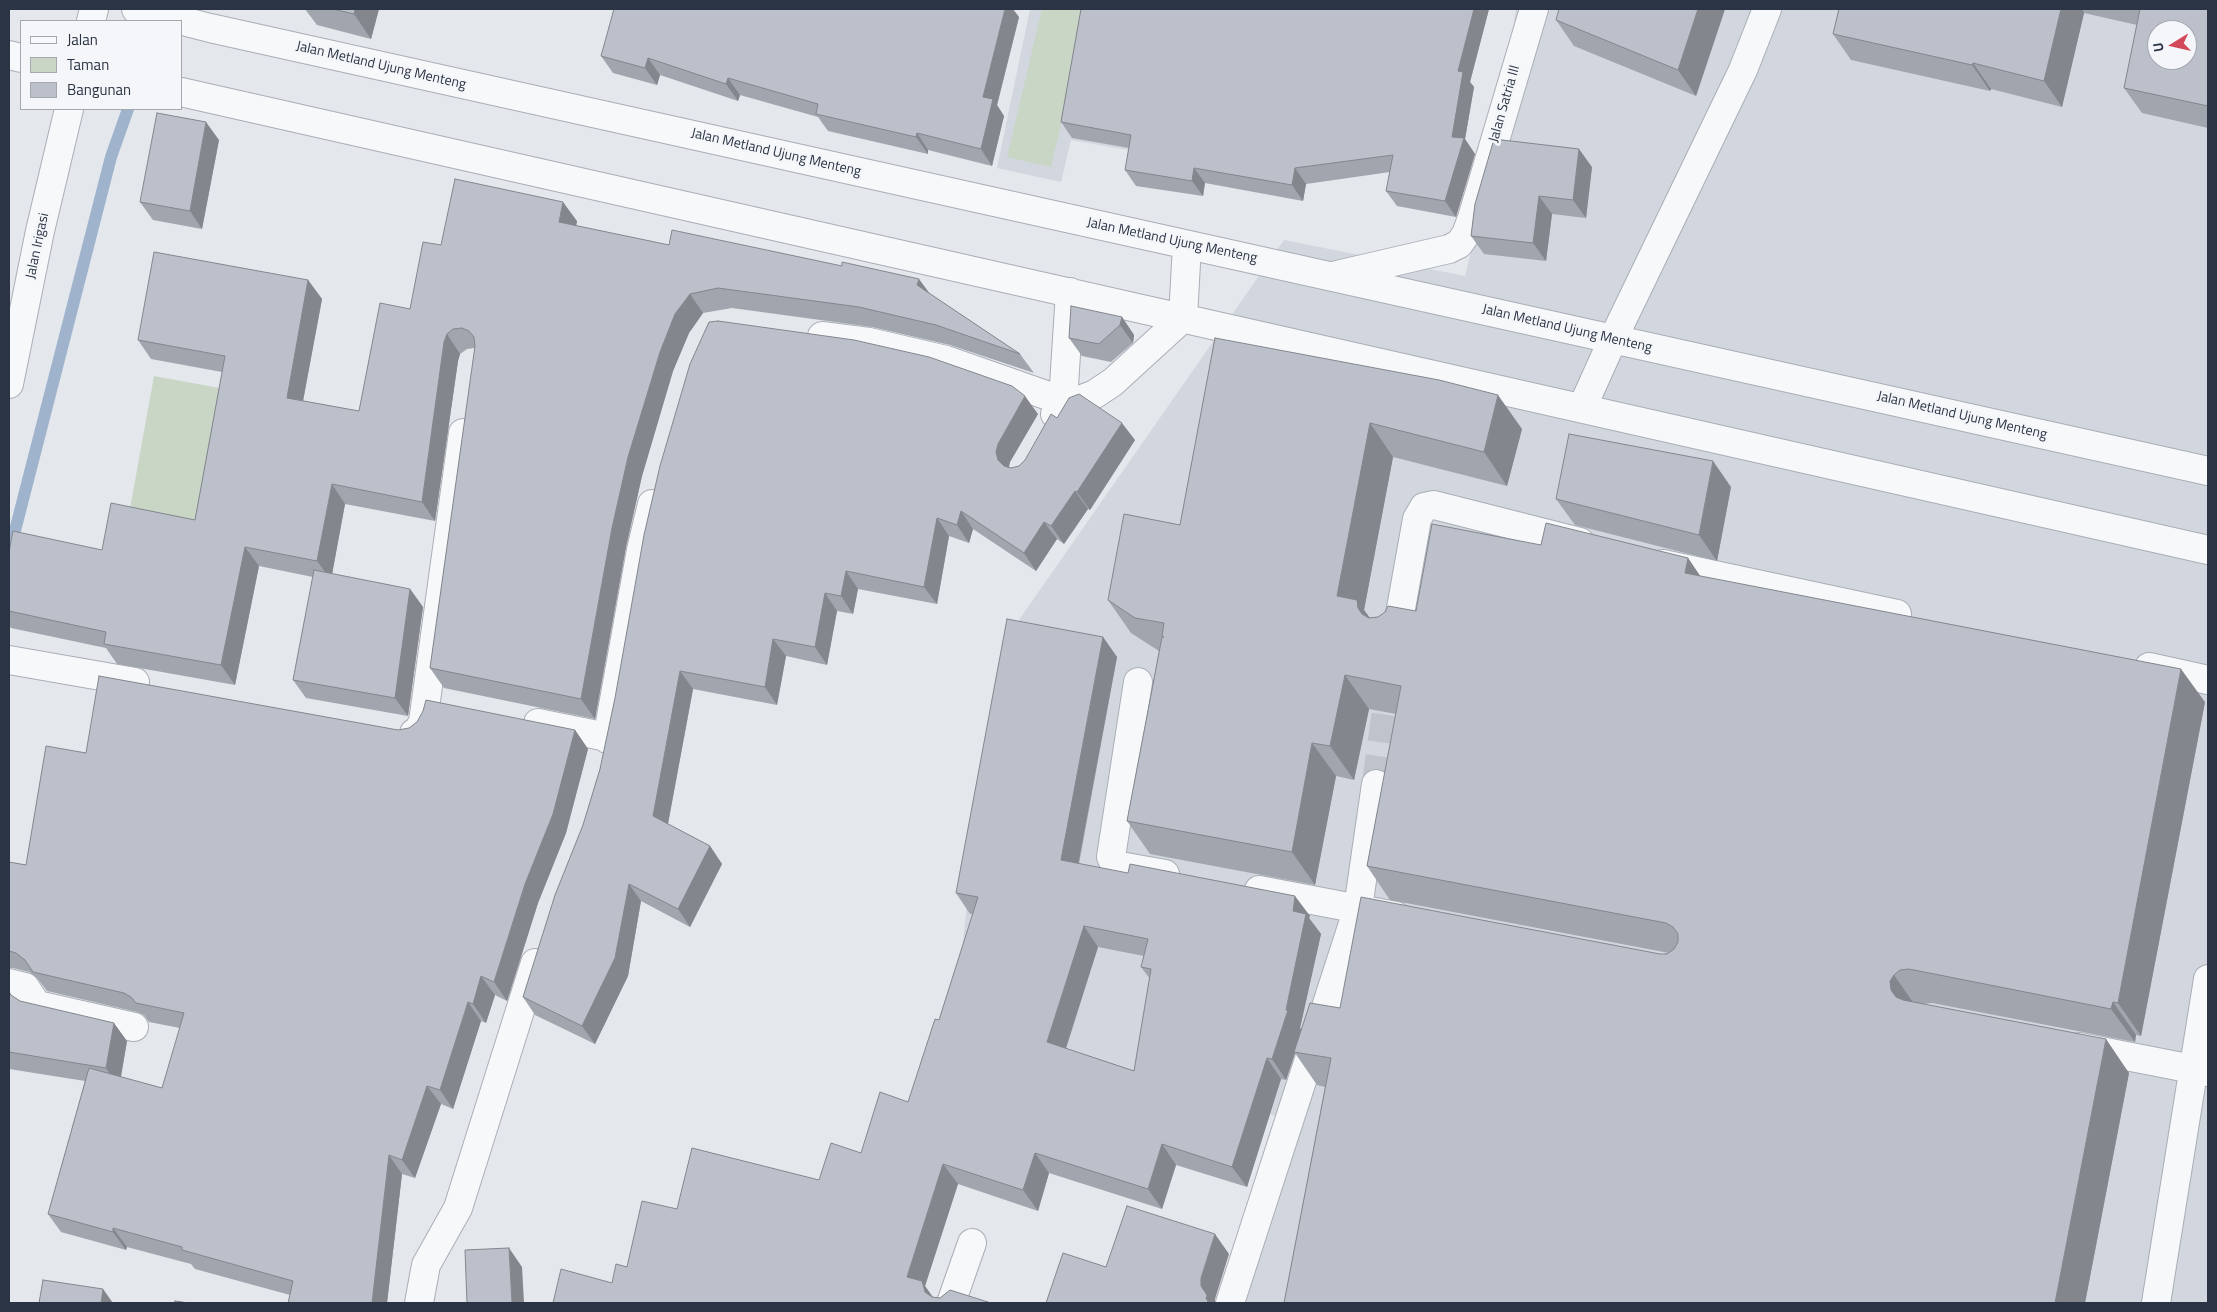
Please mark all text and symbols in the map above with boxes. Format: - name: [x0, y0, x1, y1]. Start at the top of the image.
- legend: [20, 20, 182, 110]
- north arrow: [2147, 20, 2197, 70]
- text: Jalan: [67, 28, 98, 51]
- street label: Jalan Metland Ujung Menteng: [294, 38, 468, 94]
- text: U: [2147, 41, 2169, 53]
- text: Taman: [67, 53, 109, 76]
- street label: Jalan Satria III: [1486, 63, 1524, 145]
- text: Bangunan: [67, 78, 131, 101]
- street label: Jalan Metland Ujung Menteng: [689, 125, 863, 181]
- street label: Jalan Irigasi: [23, 211, 53, 281]
- street label: Jalan Metland Ujung Menteng: [1085, 215, 1259, 267]
- street label: Jalan Metland Ujung Menteng: [1480, 301, 1654, 357]
- street label: Jalan Metland Ujung Menteng: [1875, 388, 2049, 444]

